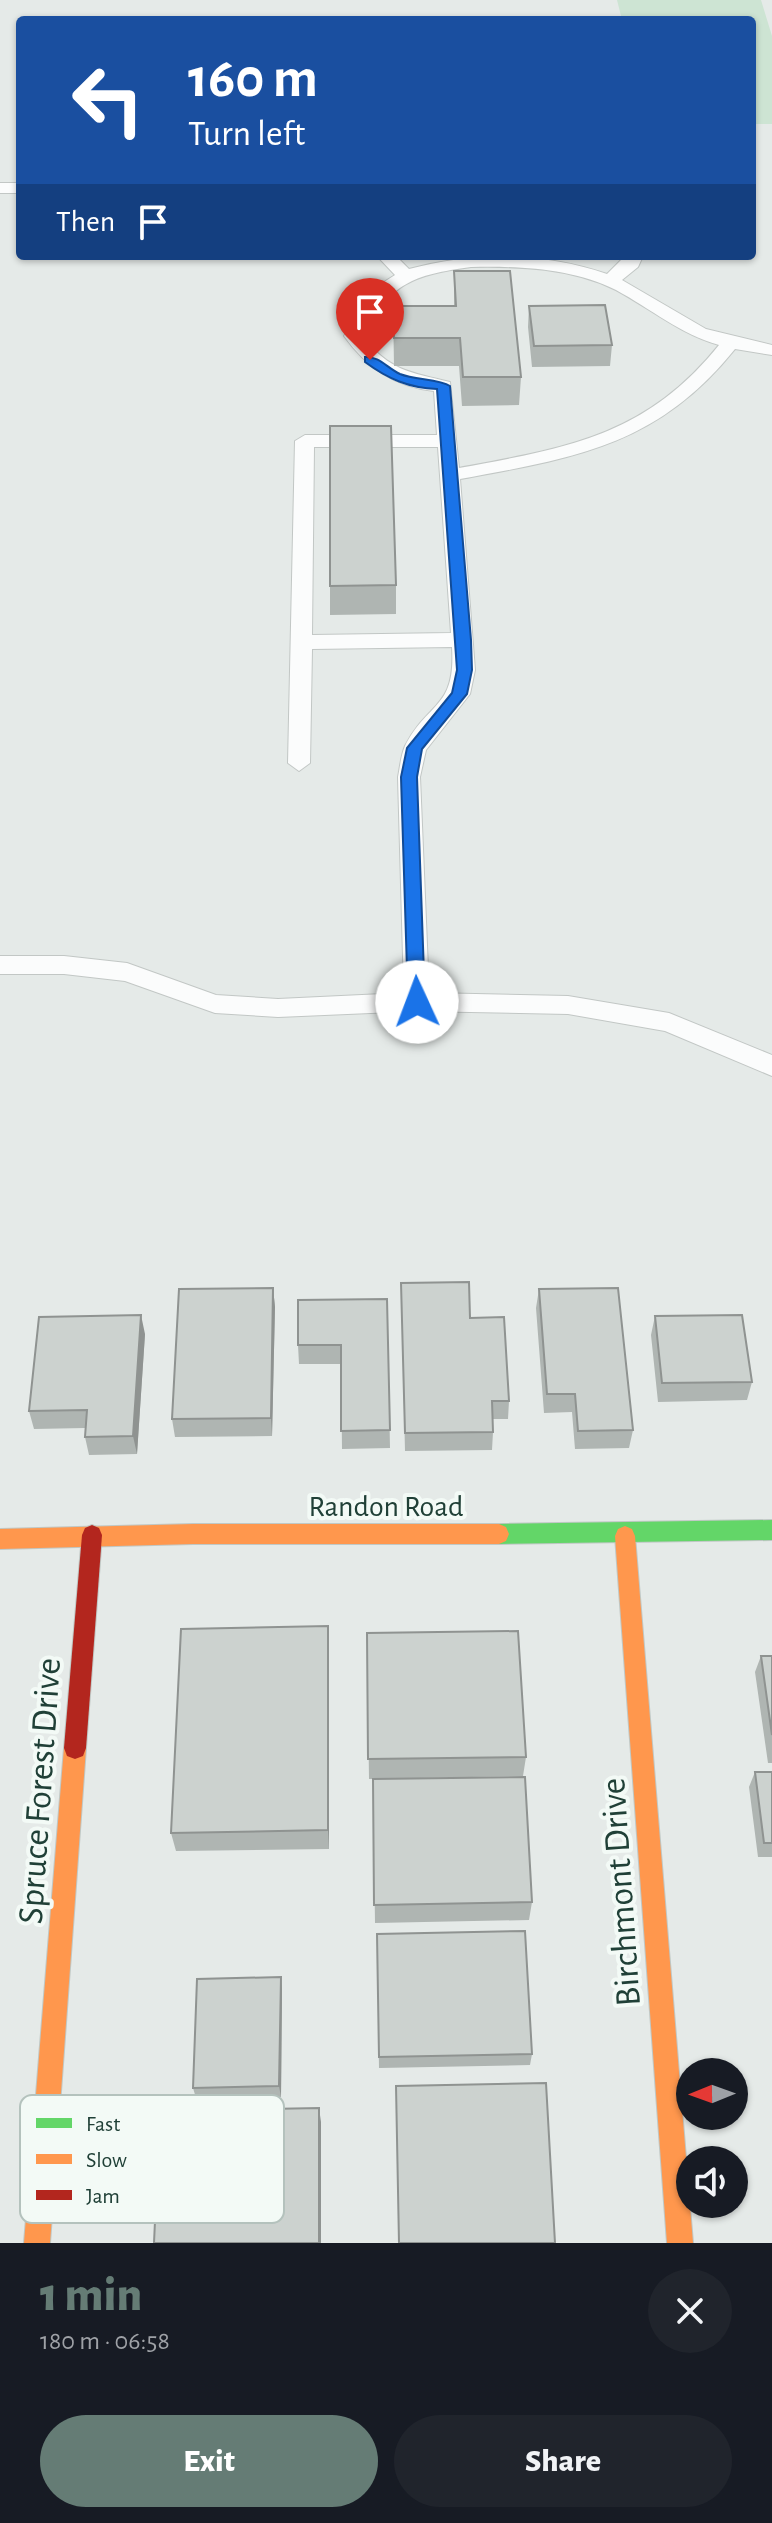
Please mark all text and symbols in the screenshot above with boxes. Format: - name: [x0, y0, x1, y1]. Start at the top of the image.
- icon: left: [56, 48, 160, 152]
- text: 160 m: [188, 51, 318, 107]
- text: Turn left: [188, 116, 305, 152]
- icon: arrive: [131, 200, 175, 244]
- text: Then: [56, 207, 115, 237]
- pin: [336, 278, 404, 360]
- icon: arrive: [348, 290, 392, 334]
- position arrow: [375, 960, 459, 1044]
- street label: Randon Road: [308, 1492, 464, 1522]
- street label: Spruce Forest Drive: [13, 1657, 67, 1925]
- street label: Birchmont Drive: [595, 1777, 647, 2007]
- north arrow: [676, 2058, 748, 2130]
- map controls: [676, 2058, 748, 2218]
- legend: [20, 2095, 284, 2223]
- text: Fast: [86, 2113, 120, 2135]
- button: sound: [676, 2146, 748, 2218]
- text: Slow: [86, 2149, 127, 2171]
- text: Jam: [86, 2185, 120, 2207]
- button: close: [648, 2269, 732, 2353]
- text: 1 min: [40, 2272, 142, 2320]
- text: 180 m · 06:58: [40, 2328, 170, 2354]
- button: Exit: [40, 2415, 378, 2507]
- button: Share: [394, 2415, 732, 2507]

